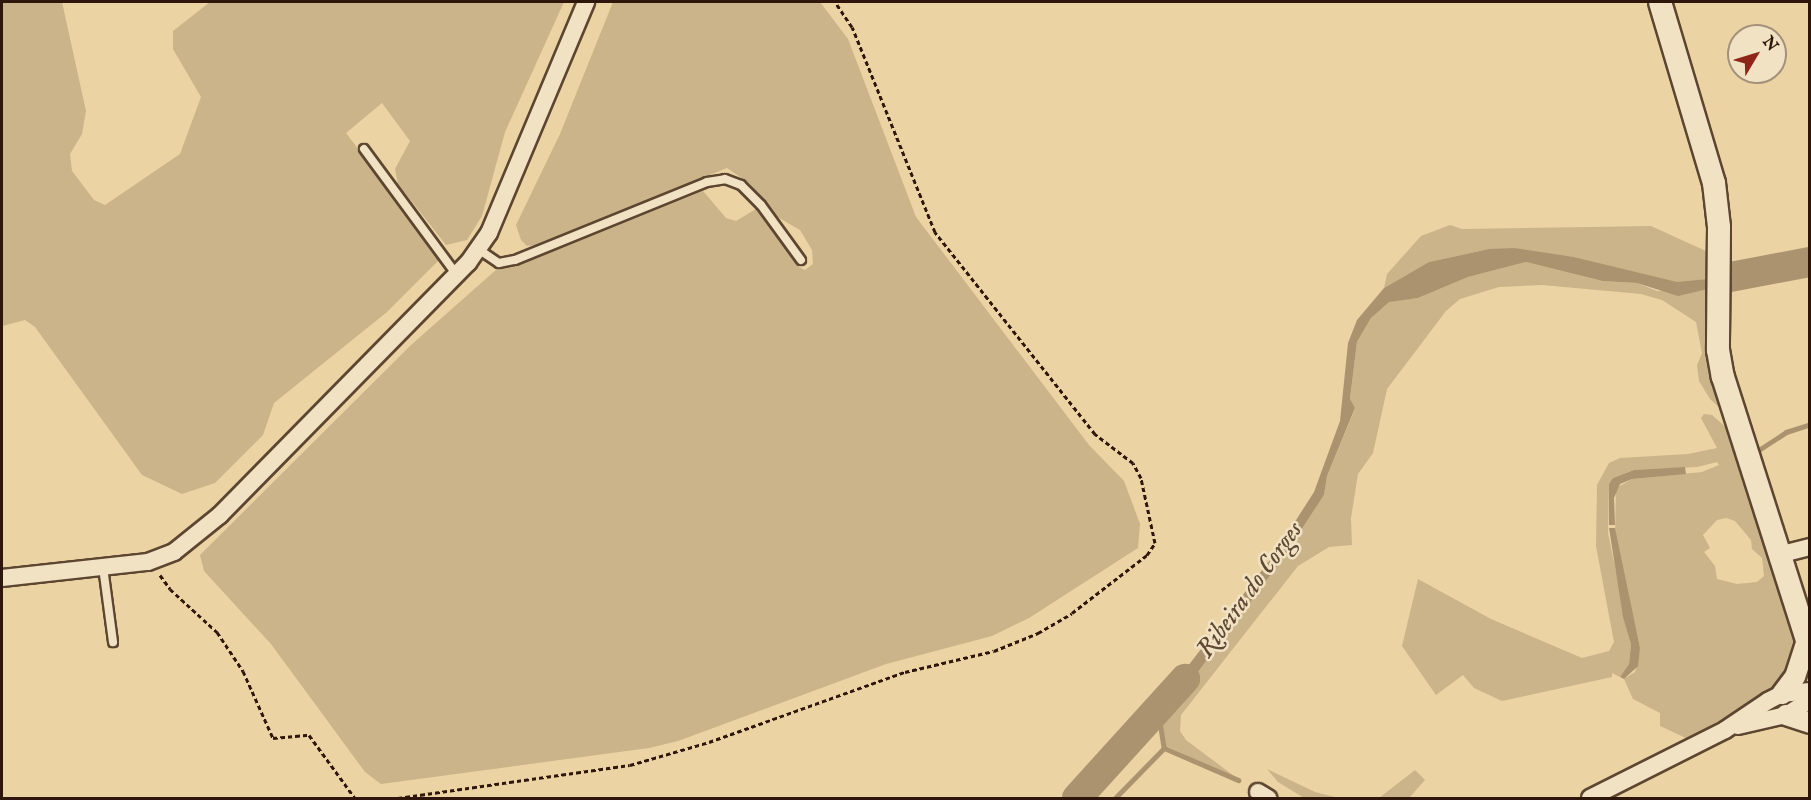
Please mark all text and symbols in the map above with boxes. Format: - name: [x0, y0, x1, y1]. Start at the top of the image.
- north arrow: [1727, 24, 1787, 84]
- text: N: [1757, 33, 1782, 56]
- water label: Ribeira do Corges: [1190, 516, 1310, 664]

